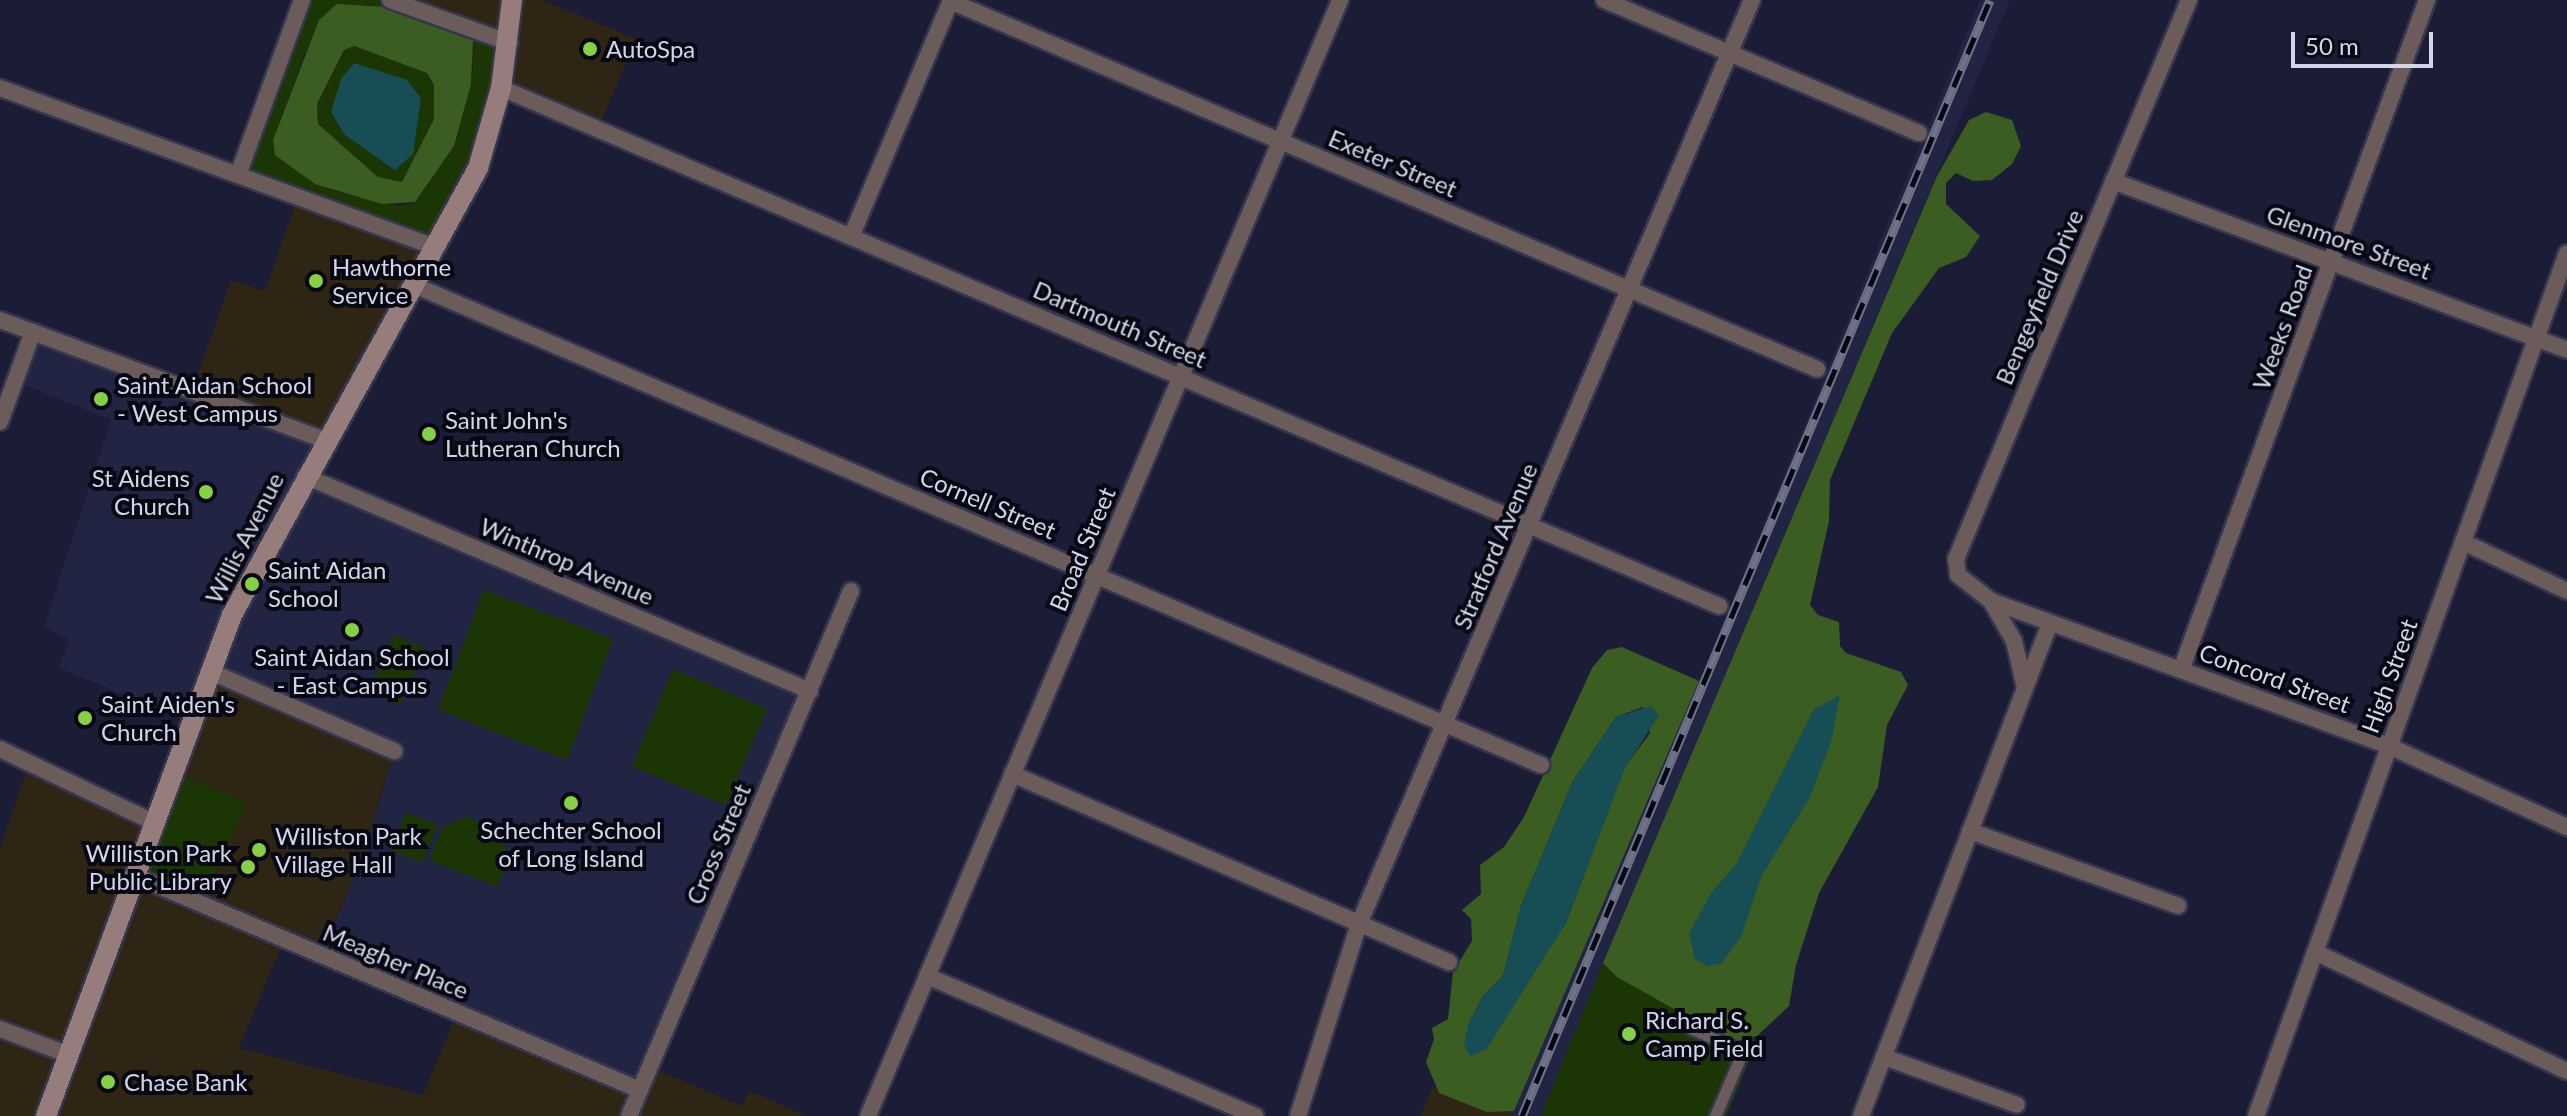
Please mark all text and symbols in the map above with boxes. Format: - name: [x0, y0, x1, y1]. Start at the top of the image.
- scale bar: [2295, 16, 2437, 66]
- text: 50 m: [2305, 31, 2359, 60]
- place label: AutoSpa: [606, 35, 695, 63]
- marker: AutoSpa: [581, 40, 599, 58]
- street label: Exeter Street: [1324, 123, 1462, 203]
- street label: Glenmore Street: [2263, 199, 2435, 285]
- street label: Bengeyfield Drive: [1989, 205, 2089, 389]
- place label: Hawthorne Service: [332, 253, 451, 309]
- street label: Weeks Road: [2246, 261, 2318, 393]
- marker: Hawthorne Service: [307, 272, 325, 290]
- street label: Dartmouth Street: [1029, 275, 1211, 373]
- place label: Saint Aidan School - West Campus: [117, 371, 313, 427]
- marker: Saint Aidan School - West Campus: [92, 390, 110, 408]
- place label: Saint John's Lutheran Church: [445, 406, 621, 462]
- marker: Saint John's Lutheran Church: [420, 425, 438, 443]
- street label: Stratford Avenue: [1447, 458, 1543, 634]
- street label: Cornell Street: [916, 461, 1060, 545]
- place label: St Aidens Church: [91, 464, 190, 520]
- street label: Willis Avenue: [199, 467, 289, 609]
- marker: St Aidens Church: [197, 483, 215, 501]
- street label: Broad Street: [1043, 483, 1121, 615]
- street label: Winthrop Avenue: [475, 511, 659, 611]
- place label: Saint Aidan School: [268, 556, 387, 612]
- marker: Saint Aidan School: [243, 575, 261, 593]
- street label: High Street: [2355, 615, 2423, 737]
- marker: Saint Aidan School - East Campus: [343, 621, 361, 639]
- street label: Concord Street: [2196, 637, 2354, 719]
- place label: Saint Aidan School - East Campus: [254, 643, 450, 699]
- place label: Saint Aiden's Church: [101, 690, 236, 746]
- marker: Saint Aiden's Church: [76, 709, 94, 727]
- street label: Cross Street: [680, 779, 756, 909]
- marker: Schechter School of Long Island: [562, 794, 580, 812]
- place label: Schechter School of Long Island: [480, 816, 662, 872]
- place label: Williston Park Village Hall: [275, 822, 422, 878]
- place label: Williston Park Public Library: [85, 839, 232, 895]
- marker: Williston Park Village Hall: [250, 841, 268, 859]
- marker: Williston Park Public Library: [239, 858, 257, 876]
- street label: Meagher Place: [319, 917, 473, 1005]
- place label: Richard S. Camp Field: [1645, 1006, 1763, 1062]
- marker: Richard S. Camp Field: [1620, 1025, 1638, 1043]
- place label: Chase Bank: [124, 1068, 247, 1096]
- marker: Chase Bank: [99, 1073, 117, 1091]

